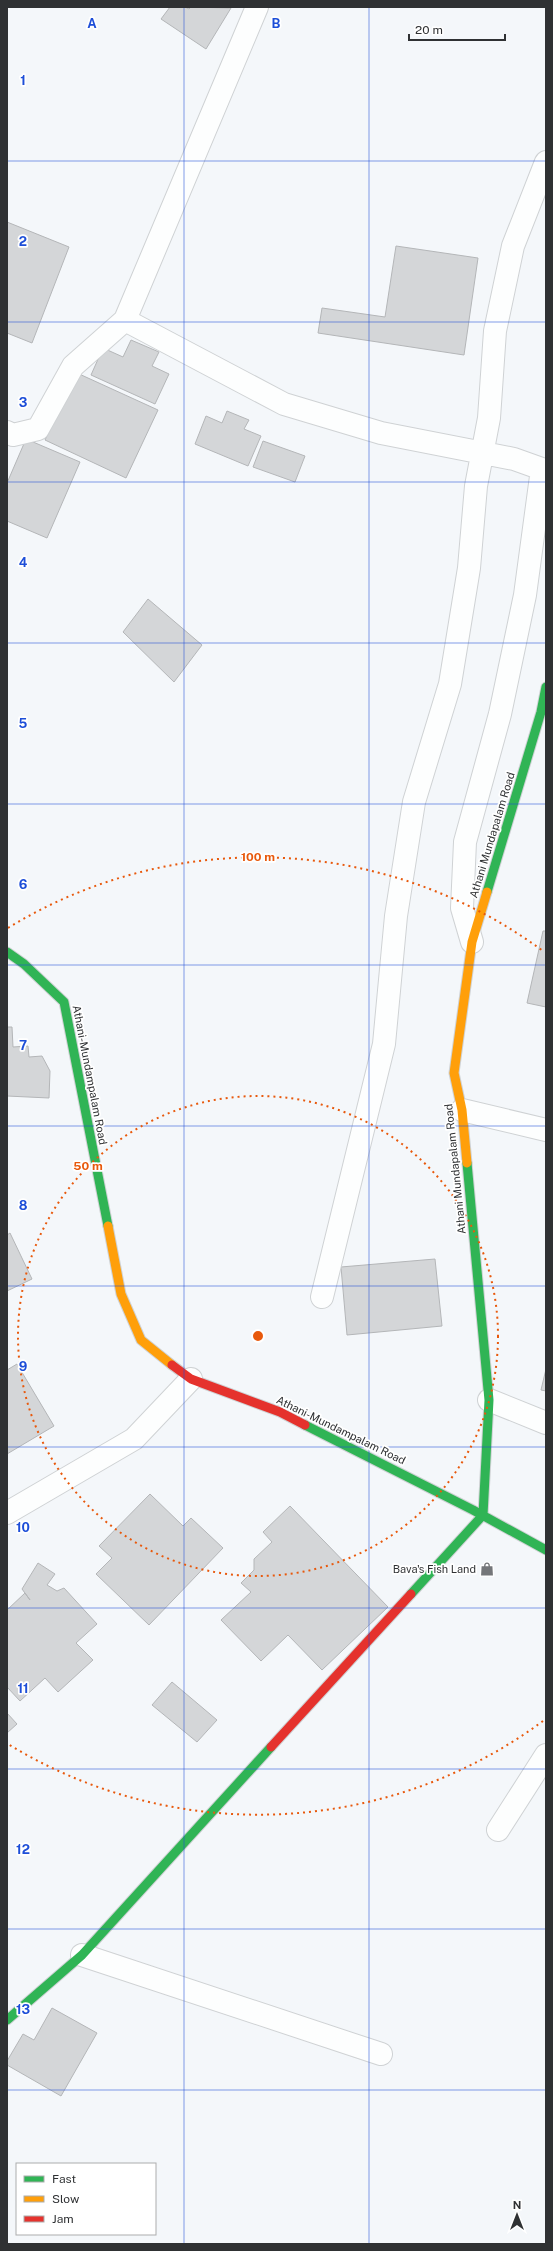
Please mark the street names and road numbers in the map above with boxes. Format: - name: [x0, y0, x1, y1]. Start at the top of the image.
- street label: Athani Mundapalam Road: [467, 771, 517, 899]
- street label: Athani-Mundampalam Road: [71, 1004, 109, 1146]
- street label: Athani Mundapalam Road: [442, 1103, 468, 1235]
- street label: Athani-Mundampalam Road: [275, 1393, 407, 1467]

